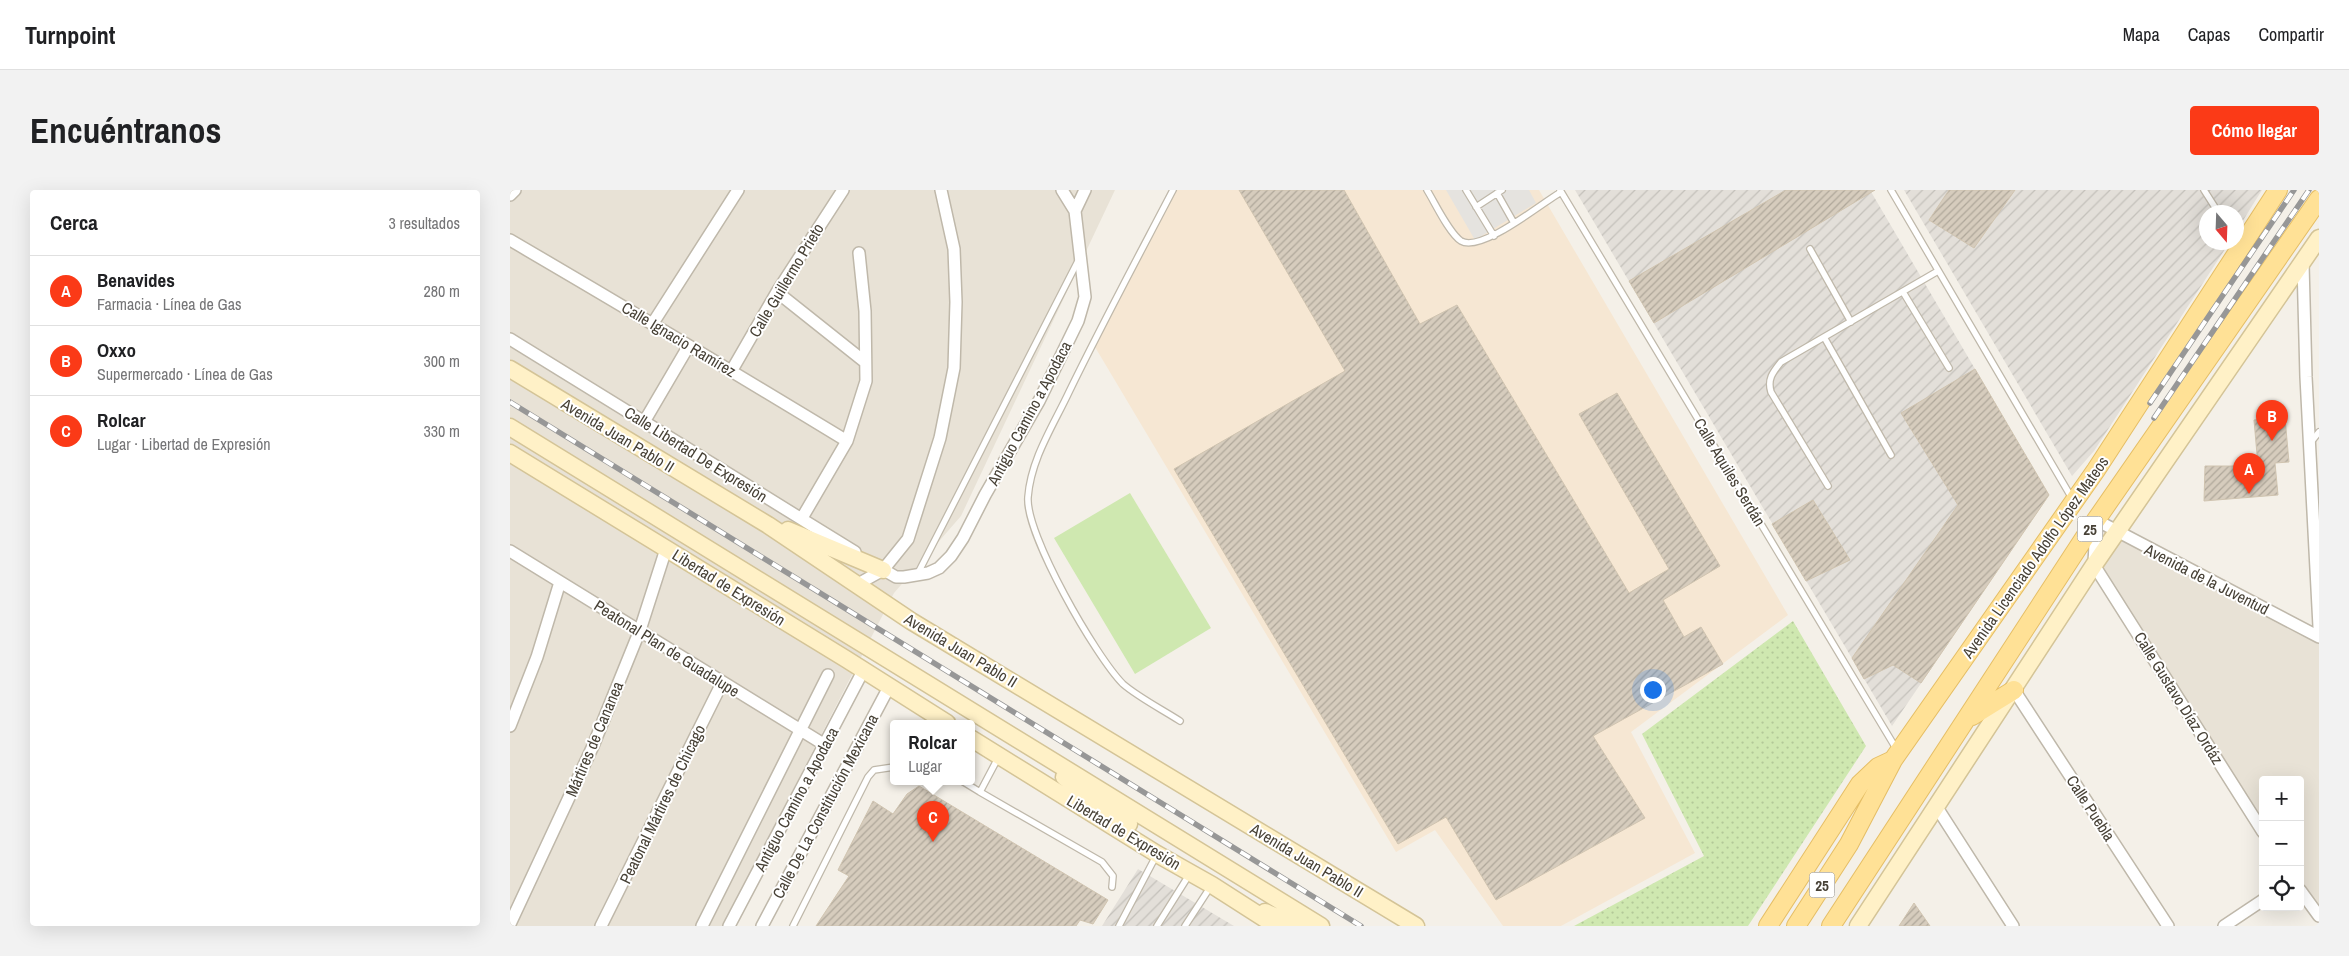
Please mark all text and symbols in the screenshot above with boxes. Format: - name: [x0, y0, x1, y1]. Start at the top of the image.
- text: Turnpoint: [25, 19, 115, 51]
- text: Mapa: [2123, 22, 2160, 47]
- text: Capas: [2188, 22, 2230, 47]
- text: Compartir: [2258, 22, 2324, 47]
- button: Cómo llegar: [2190, 106, 2319, 155]
- text: Encuéntranos: [30, 107, 221, 154]
- north arrow: [2199, 205, 2244, 250]
- text: Cerca: [50, 208, 98, 237]
- text: 3 resultados: [389, 212, 460, 234]
- street label: Calle Guillermo Prieto: [743, 219, 829, 341]
- text: Benavides: [97, 267, 175, 293]
- text: A: [61, 280, 71, 302]
- text: 280 m: [424, 280, 460, 302]
- text: Farmacia · Línea de Gas: [97, 293, 242, 315]
- street label: Calle Ignacio Ramírez: [618, 296, 741, 382]
- street label: Antiguo Camino a Apodaca: [981, 336, 1077, 490]
- text: Oxxo: [97, 337, 136, 363]
- text: B: [61, 350, 71, 372]
- text: 300 m: [424, 350, 460, 372]
- text: Supermercado · Línea de Gas: [97, 363, 273, 385]
- street label: Avenida Juan Pablo II: [557, 392, 679, 477]
- pin: B: [2256, 400, 2288, 441]
- street label: Calle Libertad De Expresión: [620, 401, 772, 507]
- text: Rolcar: [97, 407, 146, 433]
- street label: Calle Aquiles Serdán: [1689, 414, 1771, 530]
- text: C: [61, 420, 71, 442]
- text: 330 m: [424, 420, 460, 442]
- text: Lugar · Libertad de Expresión: [97, 433, 271, 455]
- street label: Avenida Licenciado Adolfo López Mateos: [1956, 452, 2113, 663]
- pin: A: [2233, 453, 2265, 494]
- road number: 25: [2078, 516, 2102, 542]
- street label: Avenida de la Juventud: [2140, 538, 2273, 620]
- street label: Libertad de Expresión: [668, 543, 790, 631]
- street label: Peatonal Plan de Guadalupe: [590, 594, 744, 702]
- street label: Avenida Juan Pablo II: [900, 607, 1022, 692]
- street label: Calle Gustavo Díaz Ordáz: [2129, 628, 2229, 769]
- street label: Mártires de Cananea: [560, 677, 628, 800]
- your location: [1640, 677, 1666, 703]
- street label: Calle De La Constitución Mexicana: [767, 709, 883, 902]
- popup: [890, 720, 975, 785]
- street label: Peatonal Mártires de Chicago: [614, 721, 710, 887]
- street label: Antiguo Camino a Apodaca: [748, 722, 844, 876]
- text: Rolcar: [908, 729, 957, 755]
- text: Lugar: [908, 755, 942, 777]
- street label: Calle Puebla: [2062, 771, 2121, 846]
- map controls: [2259, 776, 2304, 911]
- button: +: [2259, 776, 2304, 821]
- street label: Libertad de Expresión: [1063, 789, 1185, 875]
- pin: C: [917, 801, 949, 842]
- street label: Avenida Juan Pablo II: [1246, 817, 1368, 902]
- button: −: [2259, 821, 2304, 866]
- button: locate: [2259, 866, 2304, 911]
- road number: 25: [1810, 872, 1834, 898]

